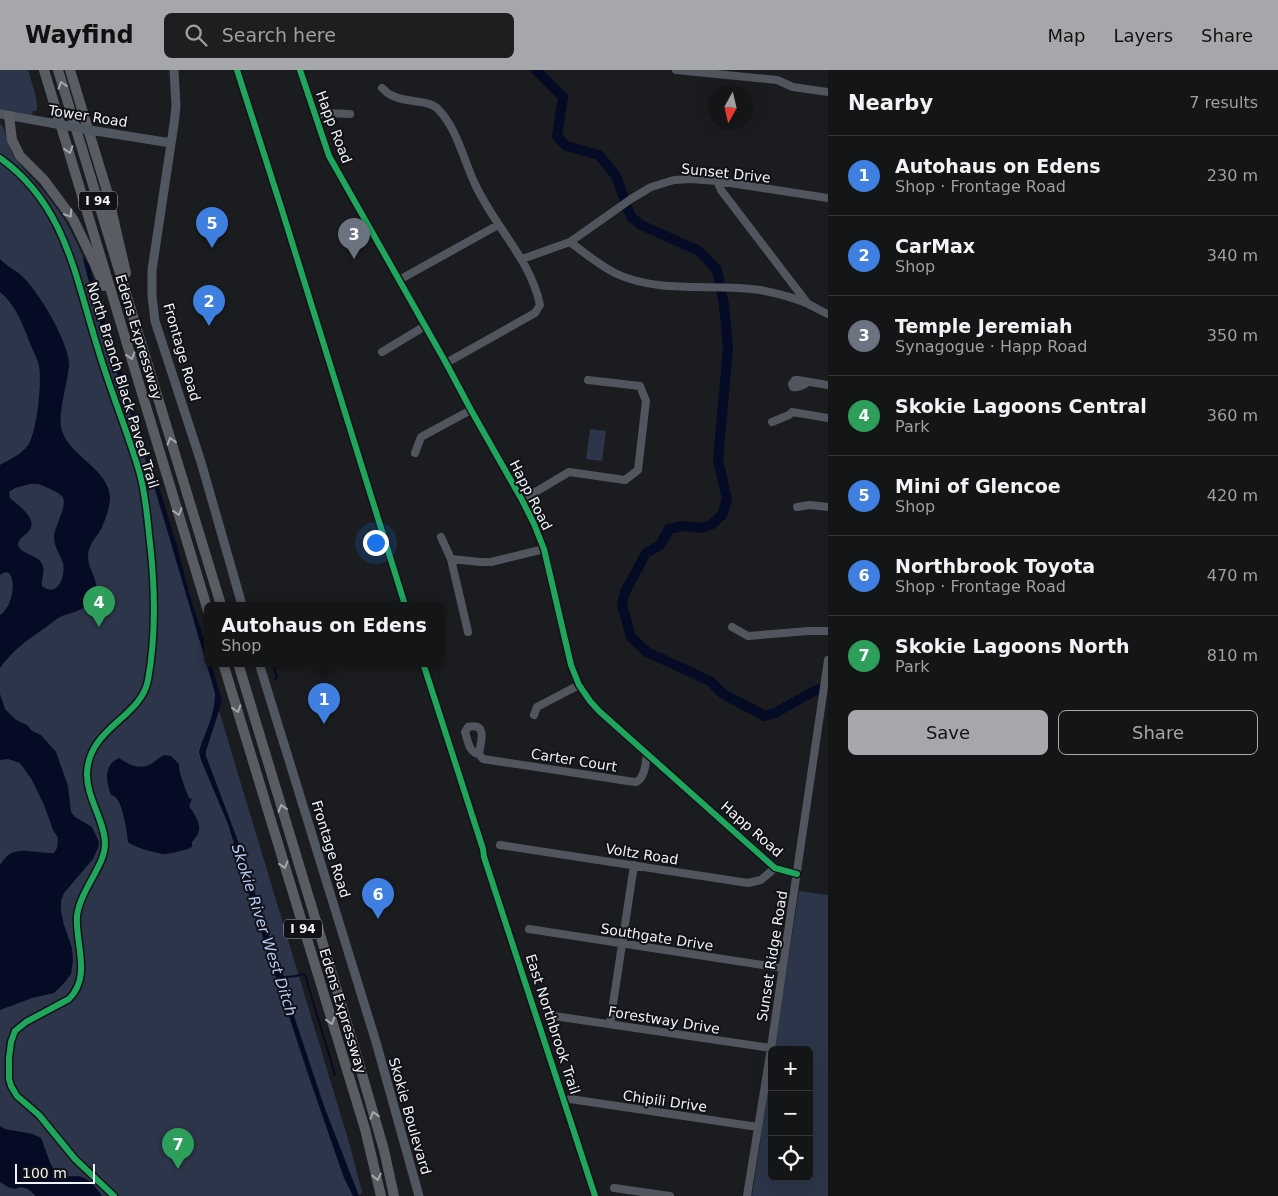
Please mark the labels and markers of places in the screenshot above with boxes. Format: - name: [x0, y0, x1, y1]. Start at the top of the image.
- pin: 5: [196, 207, 228, 248]
- pin: 3: [338, 218, 370, 259]
- pin: 2: [193, 285, 225, 326]
- pin: 4: [83, 586, 115, 627]
- pin: 1: [308, 683, 340, 724]
- pin: 6: [362, 878, 394, 919]
- pin: 7: [162, 1128, 194, 1169]

